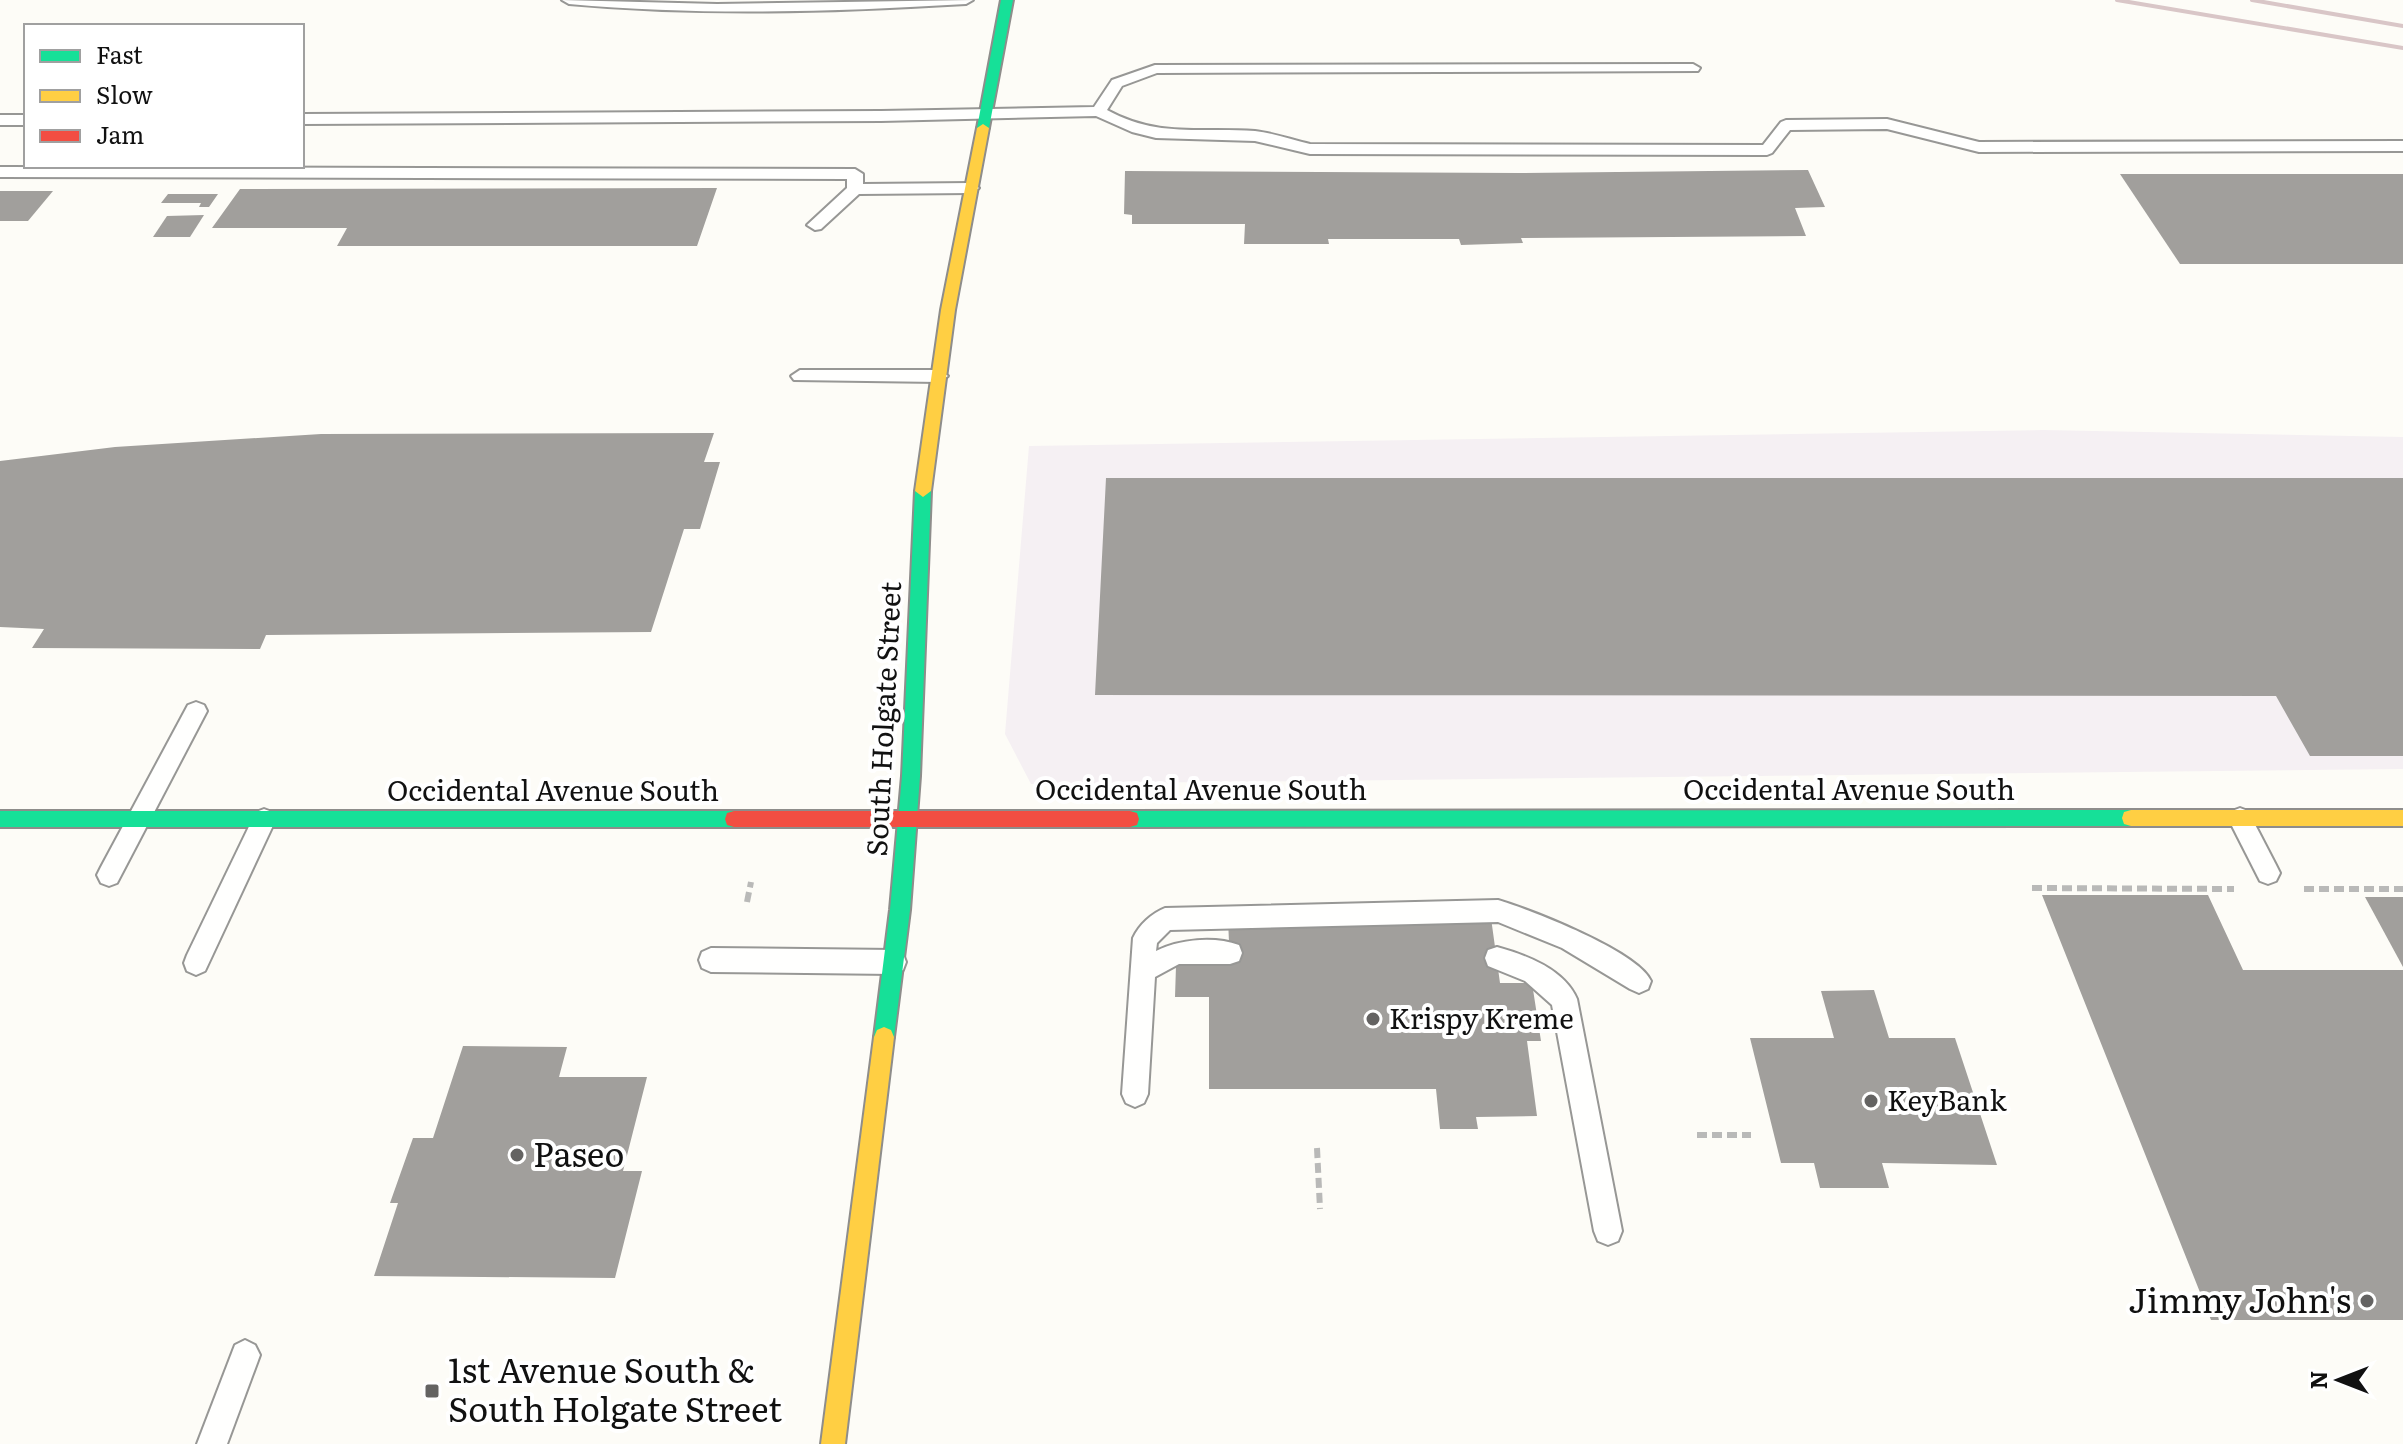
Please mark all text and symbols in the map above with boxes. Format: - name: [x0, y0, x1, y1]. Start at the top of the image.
- legend: [24, 24, 304, 168]
- text: Fast: [96, 36, 143, 71]
- text: Slow: [96, 76, 153, 111]
- text: Jam: [96, 116, 144, 151]
- street label: South Holgate Street: [854, 580, 910, 857]
- street label: Occidental Avenue South: [1035, 767, 1367, 809]
- street label: Occidental Avenue South: [1683, 767, 2015, 809]
- street label: Occidental Avenue South: [387, 768, 719, 810]
- place label: Krispy Kreme: [1389, 996, 1574, 1038]
- marker: Krispy Kreme: [1364, 1010, 1382, 1028]
- place label: KeyBank: [1887, 1078, 2008, 1120]
- marker: KeyBank: [1862, 1092, 1880, 1110]
- place label: Paseo: [533, 1127, 624, 1177]
- marker: Paseo: [508, 1146, 526, 1164]
- place label: Jimmy John's: [2128, 1273, 2351, 1323]
- marker: Jimmy John's: [2358, 1292, 2376, 1310]
- north arrow: [2299, 1340, 2379, 1420]
- place label: 1st Avenue South & South Holgate Street: [448, 1343, 782, 1432]
- text: N: [2301, 1371, 2334, 1389]
- marker: 1st Avenue South & South Holgate Street: [423, 1382, 441, 1400]

